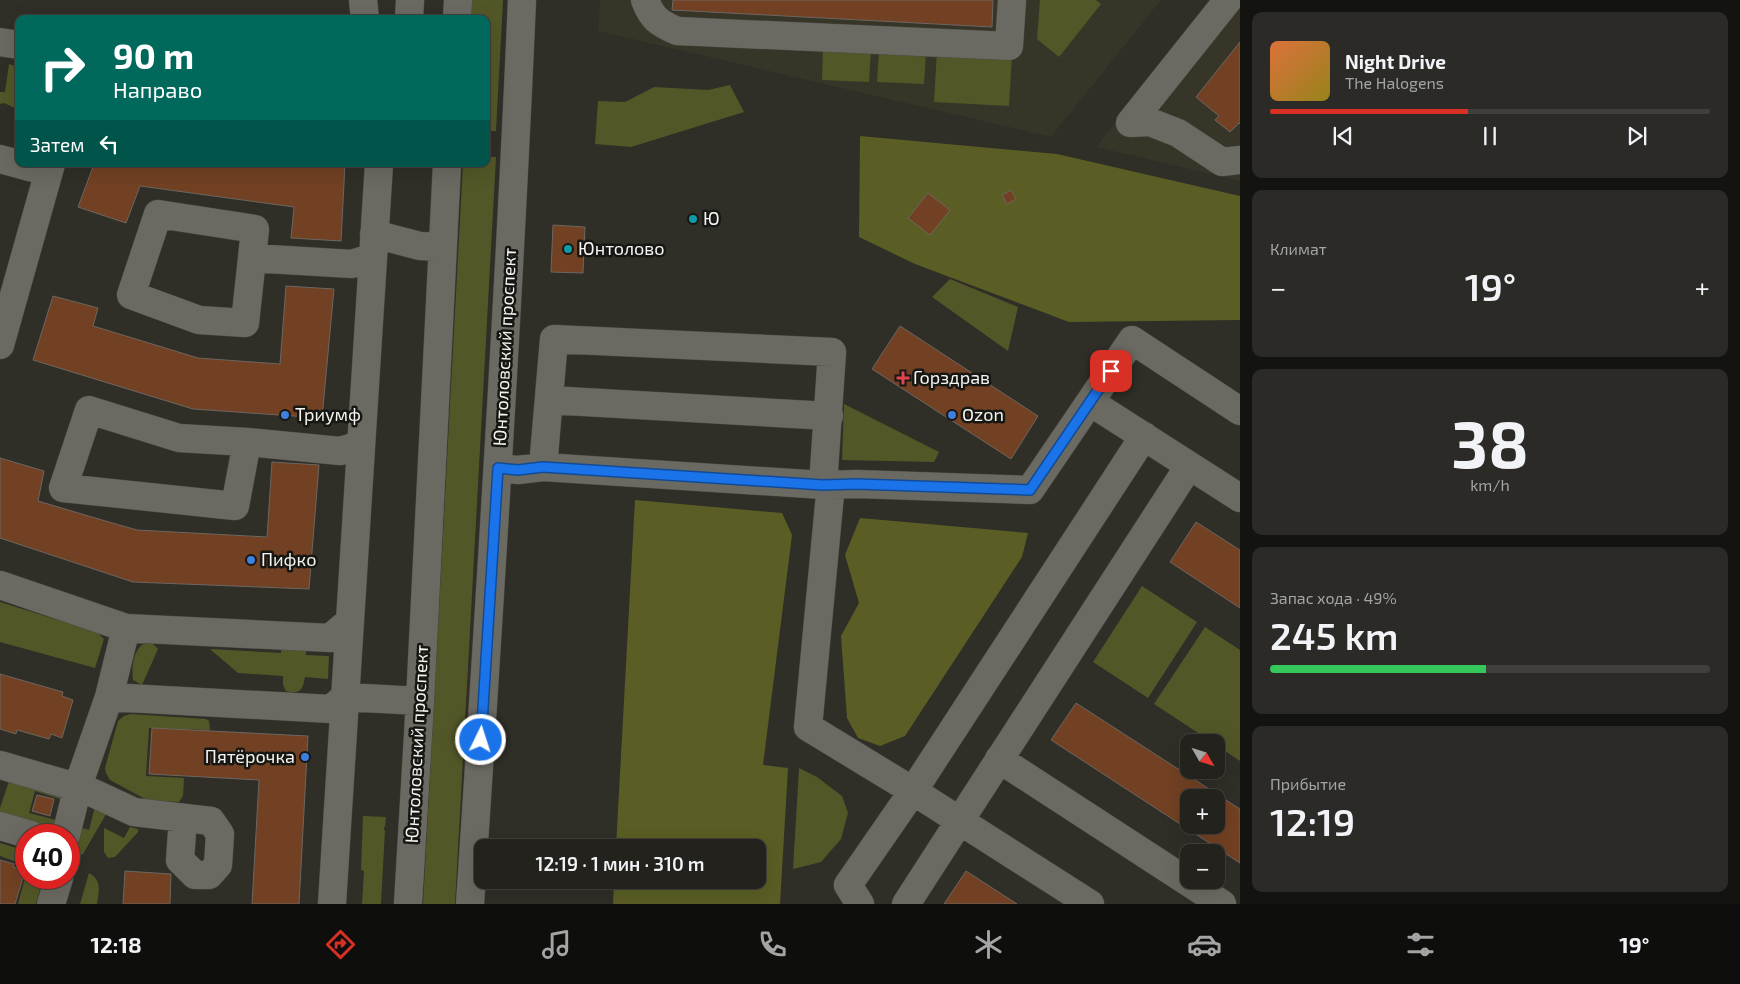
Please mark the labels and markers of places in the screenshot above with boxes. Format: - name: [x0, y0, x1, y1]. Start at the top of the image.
- place label: Ю: [703, 207, 720, 229]
- marker: Ю: [687, 213, 699, 225]
- place label: Юнтолово: [578, 237, 665, 259]
- marker: Юнтолово: [562, 243, 574, 255]
- pin: [1090, 350, 1132, 392]
- place label: Горздрав: [913, 366, 990, 388]
- marker: Горздрав: [897, 372, 909, 384]
- place label: Триумф: [295, 403, 361, 425]
- place label: Ozon: [962, 403, 1004, 425]
- marker: Триумф: [279, 409, 291, 421]
- marker: Ozon: [946, 409, 958, 421]
- place label: Пифко: [261, 548, 316, 570]
- marker: Пифко: [245, 554, 257, 566]
- place label: Пятёрочка: [205, 745, 295, 767]
- marker: Пятёрочка: [299, 751, 311, 763]

